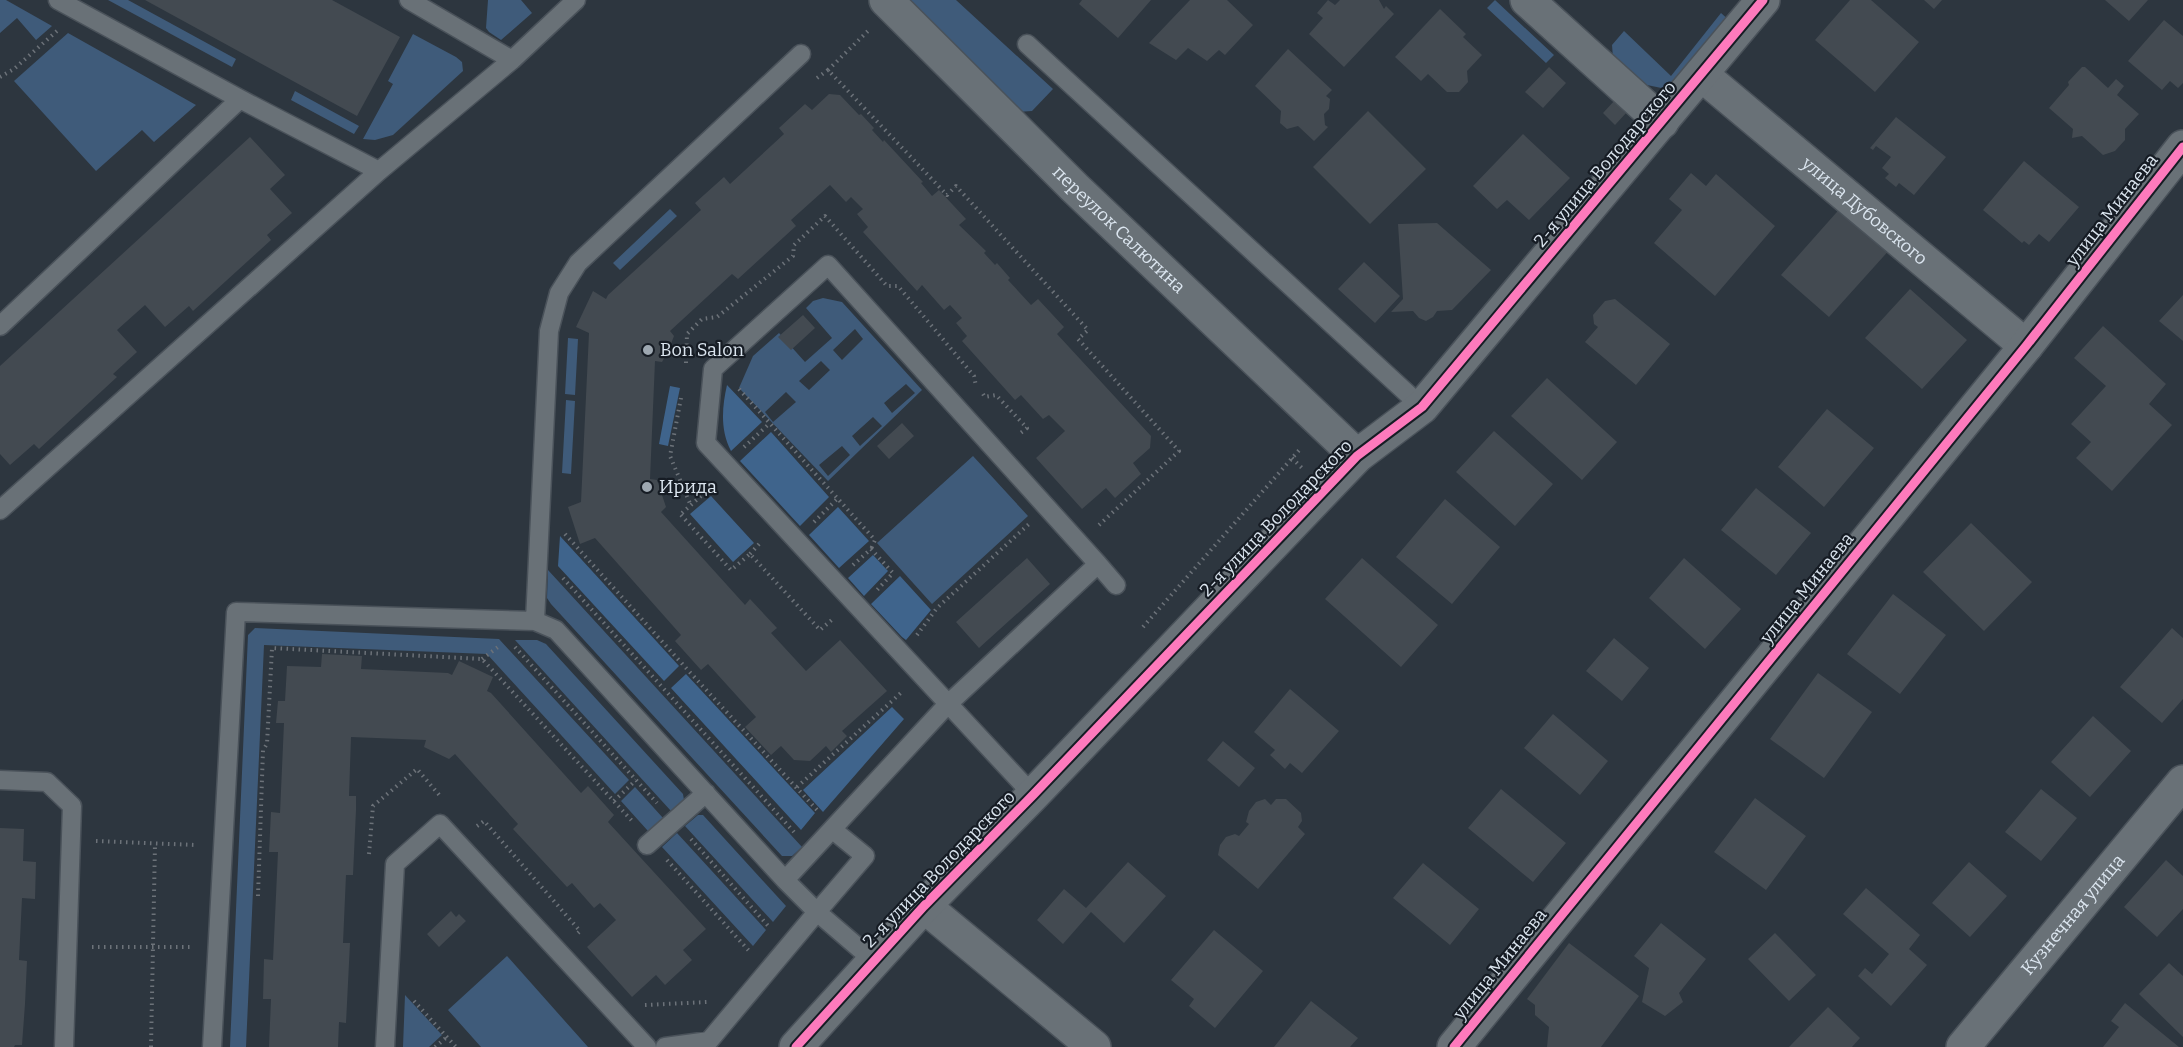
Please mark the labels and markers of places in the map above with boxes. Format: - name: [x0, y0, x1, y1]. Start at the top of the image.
- place label: Bon Salon: [660, 339, 744, 361]
- marker: Bon Salon: [641, 343, 655, 357]
- place label: Ирида: [659, 476, 717, 498]
- marker: Ирида: [640, 480, 654, 494]

